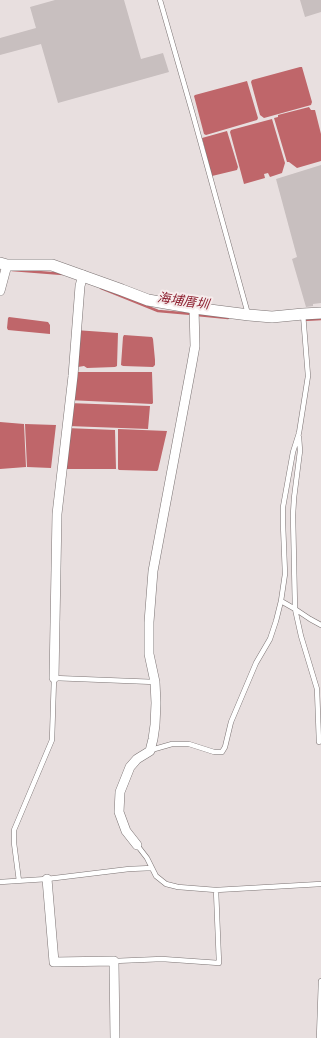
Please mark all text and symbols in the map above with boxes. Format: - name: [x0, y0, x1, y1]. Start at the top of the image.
- water label: 海埔厝圳: [156, 291, 210, 313]

